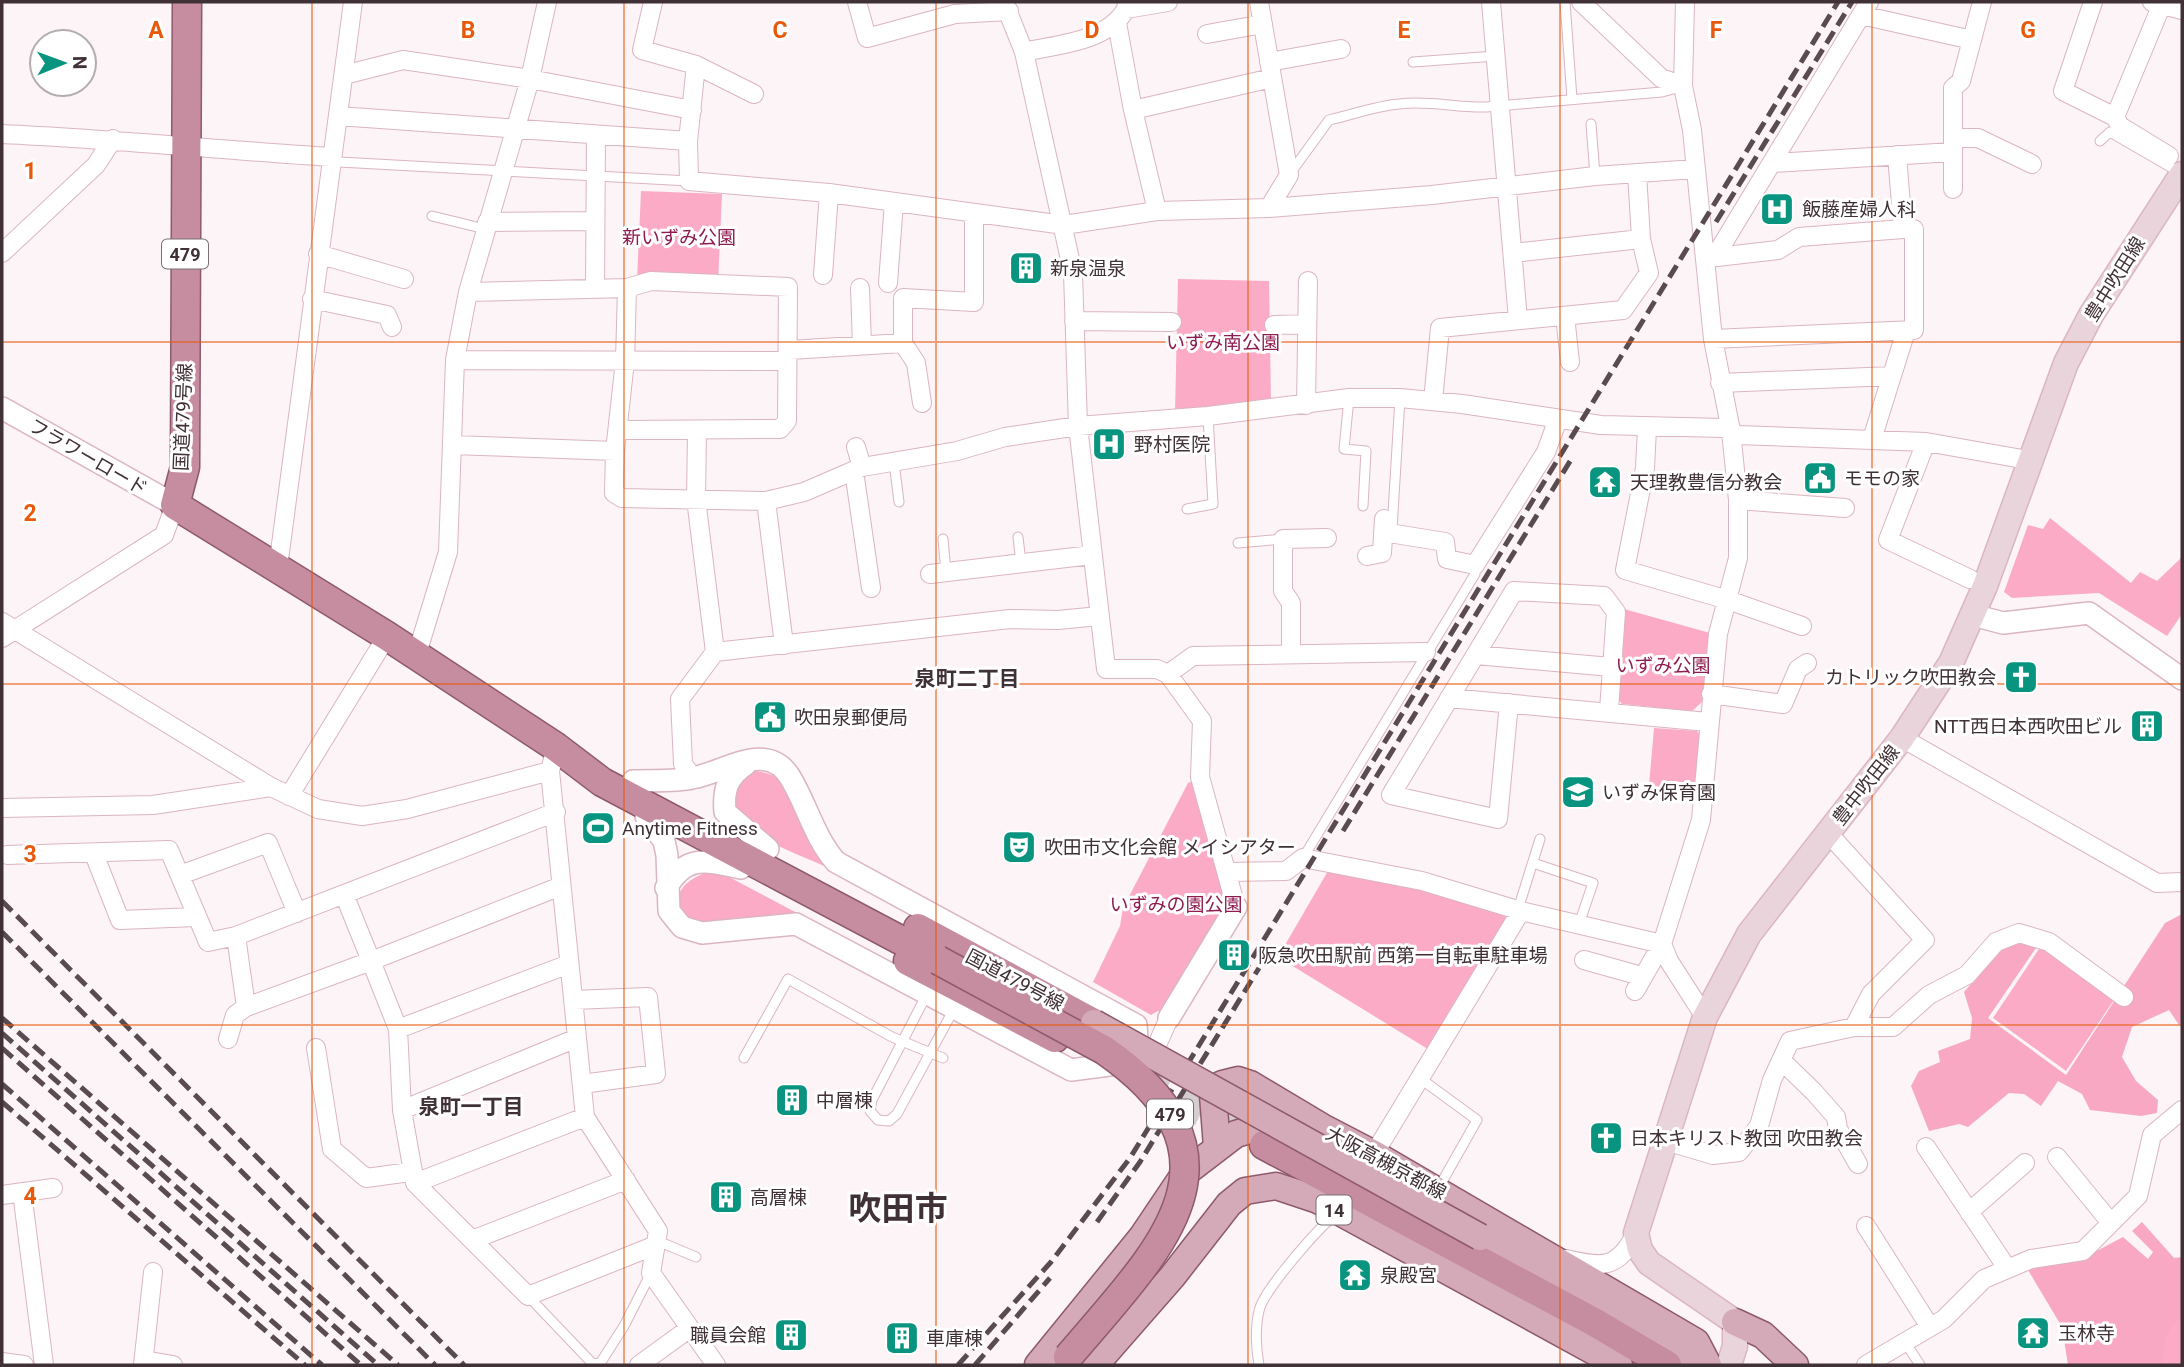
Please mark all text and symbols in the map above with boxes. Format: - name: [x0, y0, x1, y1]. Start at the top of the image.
- text: A: [148, 17, 164, 44]
- text: B: [461, 17, 475, 44]
- text: C: [772, 17, 788, 44]
- text: D: [1085, 17, 1099, 44]
- text: E: [1398, 17, 1411, 44]
- text: F: [1710, 17, 1723, 44]
- text: G: [2020, 17, 2036, 44]
- north arrow: [28, 28, 98, 98]
- text: N: [68, 56, 91, 70]
- text: 1: [23, 158, 37, 185]
- hospital icon: 飯藤産婦人科: [1758, 190, 1796, 228]
- place label: 飯藤産婦人科: [1802, 198, 1916, 221]
- park label: 新いずみ公園: [622, 226, 736, 249]
- street label: 豊中吹田線: [2080, 233, 2150, 325]
- road number: 479: [162, 240, 208, 268]
- building icon: 新泉温泉: [1007, 249, 1045, 287]
- place label: 新泉温泉: [1050, 257, 1126, 280]
- park label: いずみ南公園: [1166, 331, 1280, 354]
- street label: 国道479号線: [170, 363, 196, 471]
- street label: フラワーロード: [25, 414, 151, 500]
- hospital icon: 野村医院: [1090, 425, 1128, 463]
- place label: 野村医院: [1134, 433, 1210, 456]
- public building icon: モモの家: [1801, 459, 1839, 497]
- temple icon: 天理教豊信分教会: [1586, 463, 1624, 501]
- place label: モモの家: [1844, 467, 1920, 490]
- place label: 天理教豊信分教会: [1630, 471, 1782, 494]
- text: 2: [23, 500, 37, 527]
- park label: いずみ公園: [1615, 654, 1711, 677]
- church icon: カトリック吹田教会: [2002, 658, 2040, 696]
- place label: カトリック吹田教会: [1825, 666, 1996, 689]
- district label: 泉町二丁目: [915, 667, 1020, 691]
- public building icon: 吹田泉郵便局: [751, 698, 789, 736]
- place label: 吹田泉郵便局: [794, 706, 908, 729]
- building icon: NTT西日本西吹田ビル: [2128, 707, 2166, 745]
- place label: NTT西日本西吹田ビル: [1934, 715, 2122, 738]
- street label: 豊中吹田線: [1828, 740, 1904, 830]
- school or university icon: いずみ保育園: [1559, 773, 1597, 811]
- place label: いずみ保育園: [1602, 781, 1716, 804]
- sports icon: Anytime Fitness: [579, 809, 617, 847]
- place label: Anytime Fitness: [622, 817, 758, 840]
- theatre icon: 吹田市文化会館 メイシアター: [1000, 828, 1038, 866]
- place label: 吹田市文化会館 メイシアター: [1044, 836, 1296, 859]
- text: 3: [23, 841, 37, 868]
- park label: いずみの園公園: [1109, 893, 1243, 916]
- building icon: 阪急吹田駅前 西第一自転車駐車場: [1215, 936, 1253, 974]
- street label: 国道479号線: [962, 944, 1068, 1016]
- place label: 阪急吹田駅前 西第一自転車駐車場: [1258, 944, 1548, 967]
- building icon: 中層棟: [773, 1081, 811, 1119]
- place label: 中層棟: [816, 1089, 873, 1112]
- district label: 泉町一丁目: [419, 1095, 524, 1119]
- road number: 479: [1147, 1100, 1193, 1128]
- church icon: 日本キリスト教団 吹田教会: [1587, 1119, 1625, 1157]
- street label: 大阪高槻京都線: [1322, 1122, 1450, 1204]
- place label: 日本キリスト教団 吹田教会: [1630, 1127, 1863, 1150]
- building icon: 高層棟: [707, 1178, 745, 1216]
- text: 4: [23, 1183, 37, 1210]
- place label: 高層棟: [750, 1186, 807, 1209]
- district label: 吹田市: [849, 1189, 948, 1228]
- road number: 14: [1316, 1196, 1352, 1224]
- temple icon: 泉殿宮: [1336, 1256, 1374, 1294]
- place label: 泉殿宮: [1380, 1264, 1437, 1287]
- temple icon: 玉林寺: [2014, 1314, 2052, 1352]
- building icon: 職員会館: [772, 1316, 810, 1354]
- building icon: 車庫棟: [883, 1319, 921, 1357]
- place label: 玉林寺: [2058, 1322, 2115, 1345]
- place label: 職員会館: [690, 1324, 766, 1347]
- place label: 車庫棟: [926, 1327, 983, 1350]

